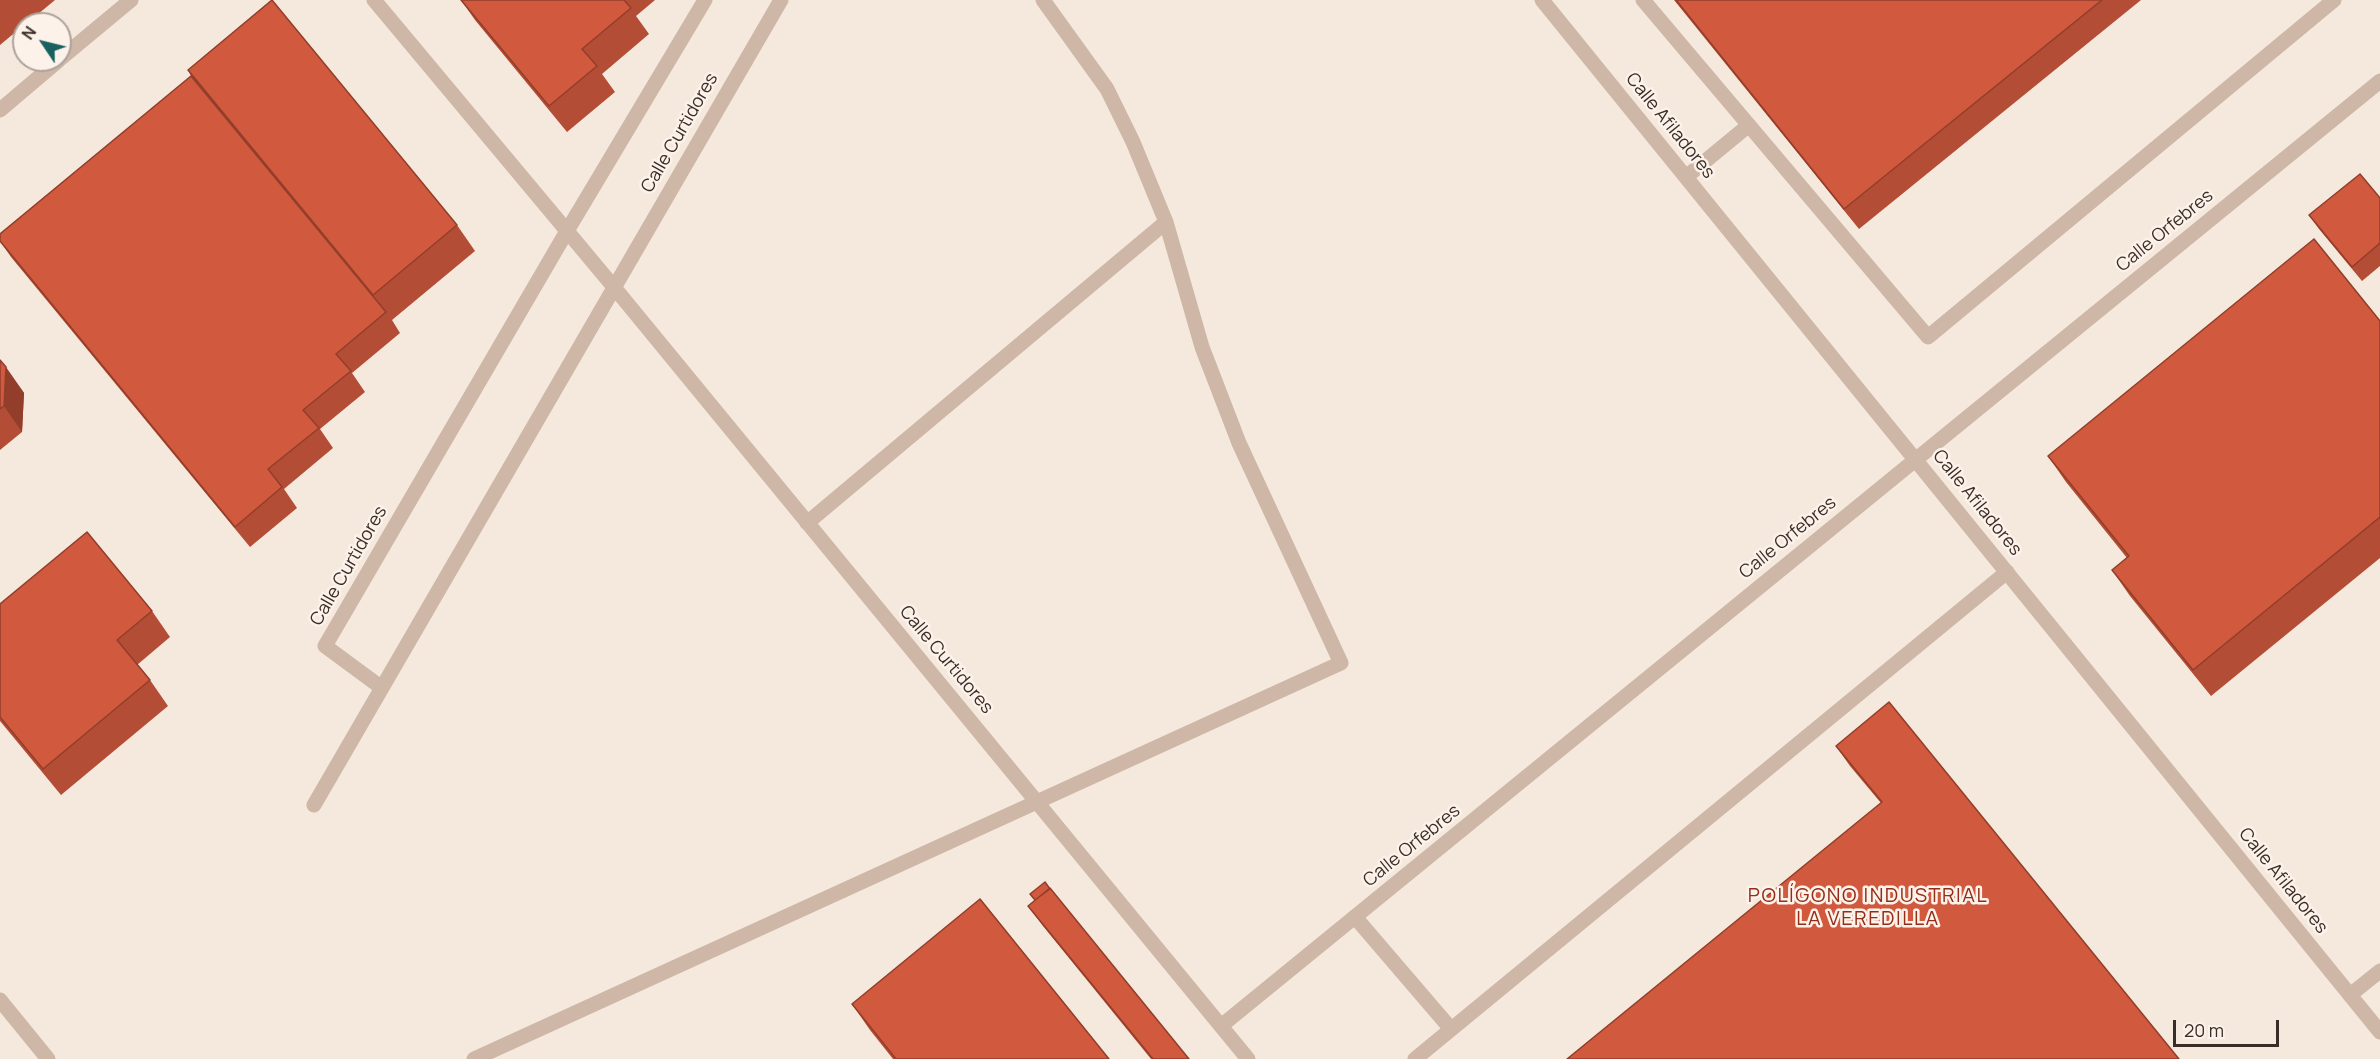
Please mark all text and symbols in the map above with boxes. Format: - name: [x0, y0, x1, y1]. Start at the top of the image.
- north arrow: [12, 12, 72, 72]
- text: N: [17, 22, 41, 44]
- street label: Calle Curtidores: [637, 69, 723, 197]
- street label: Calle Afiladores: [1621, 69, 1719, 183]
- street label: Calle Orfebres: [2112, 185, 2218, 277]
- street label: Calle Afiladores: [1928, 446, 2026, 560]
- street label: Calle Orfebres: [1735, 492, 1841, 584]
- street label: Calle Curtidores: [306, 502, 392, 630]
- street label: Calle Curtidores: [895, 602, 997, 718]
- street label: Calle Orfebres: [1359, 800, 1465, 892]
- street label: Calle Afiladores: [2234, 824, 2332, 938]
- district label: POLÍGONO INDUSTRIAL LA VEREDILLA: [1748, 884, 1988, 931]
- scale bar: [2176, 1008, 2282, 1046]
- text: 20 m: [2184, 1018, 2224, 1042]

